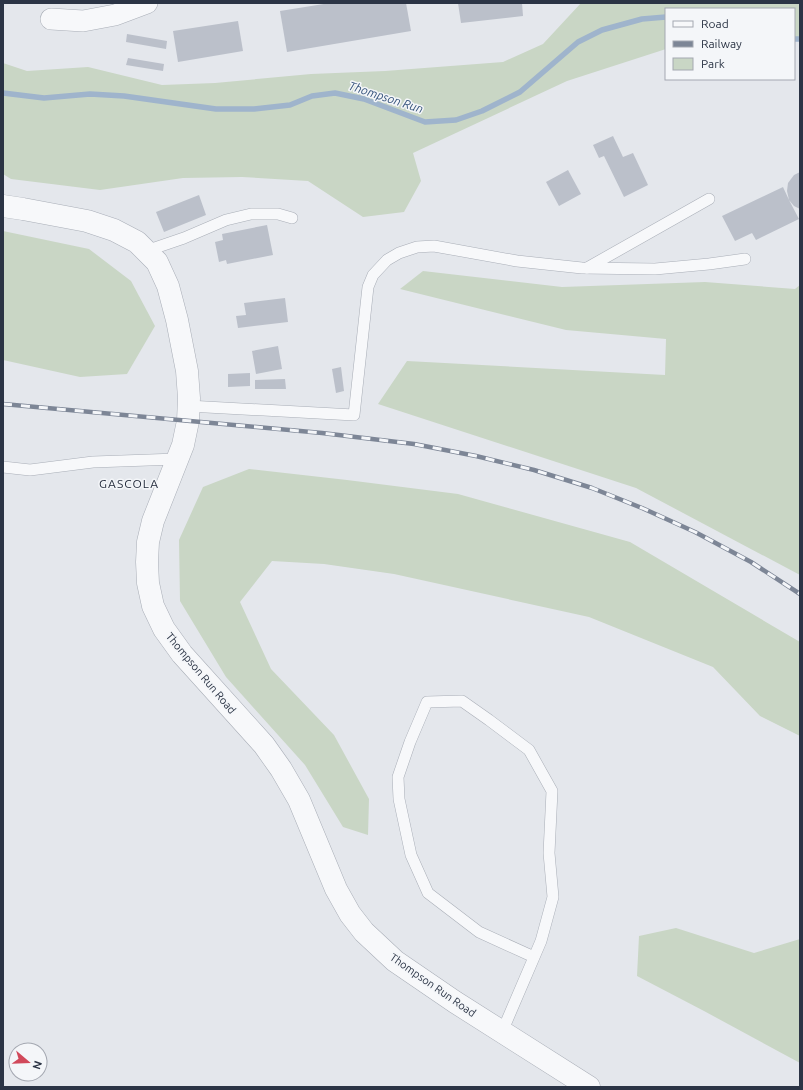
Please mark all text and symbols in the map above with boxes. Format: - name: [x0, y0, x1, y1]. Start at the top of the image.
- legend: [665, 8, 795, 80]
- text: Road: [701, 17, 729, 30]
- text: Railway: [701, 37, 742, 50]
- text: Park: [701, 57, 725, 70]
- water label: Thompson Run: [347, 79, 425, 115]
- district label: GASCOLA: [99, 477, 159, 490]
- street label: Thompson Run Road: [164, 630, 238, 716]
- street label: Thompson Run Road: [388, 951, 478, 1019]
- north arrow: [8, 1042, 48, 1082]
- text: N: [30, 1059, 44, 1071]

